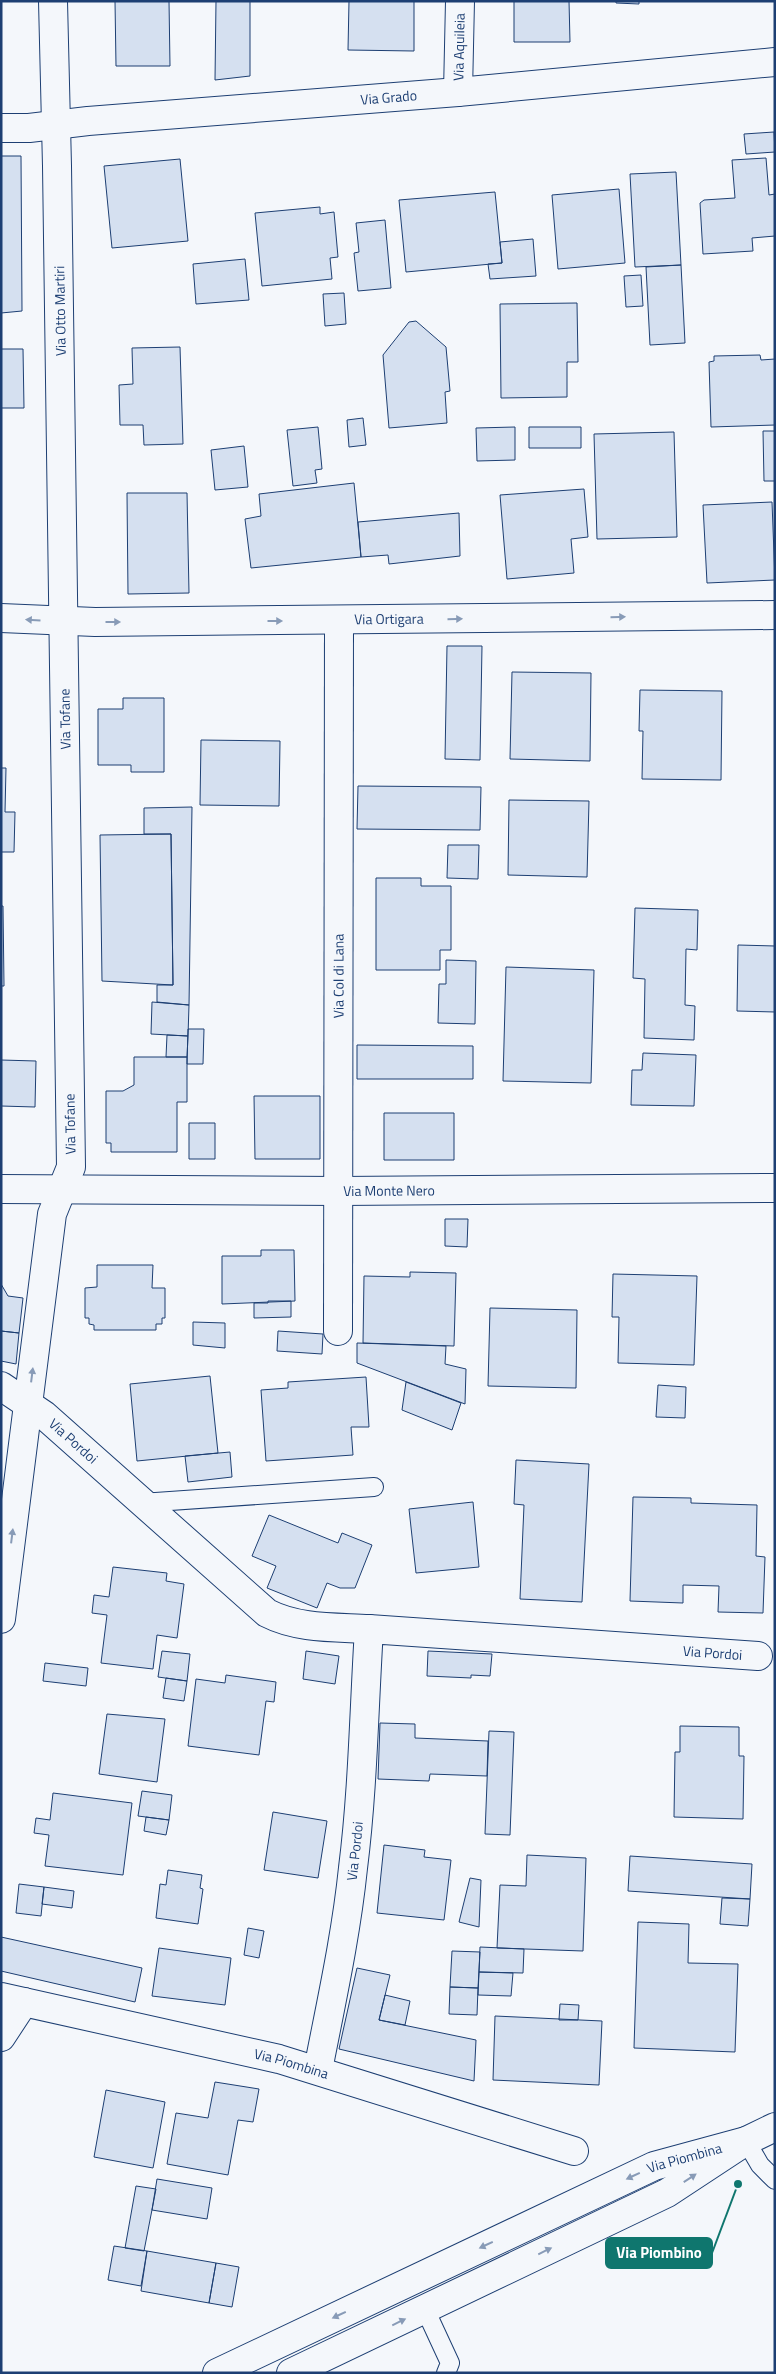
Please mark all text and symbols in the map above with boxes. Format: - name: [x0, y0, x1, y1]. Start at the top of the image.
- street label: Via Aquileia: [447, 13, 470, 81]
- street label: Via Grado: [360, 84, 418, 110]
- street label: Via Otto Martiri: [48, 266, 71, 356]
- street label: Via Ortigara: [354, 608, 424, 629]
- one-way arrow: [610, 613, 626, 621]
- one-way arrow: [24, 615, 40, 623]
- one-way arrow: [448, 615, 464, 623]
- one-way arrow: [268, 617, 284, 625]
- one-way arrow: [105, 618, 121, 626]
- street label: Via Tofane: [53, 688, 76, 750]
- street label: Via Col di Lana: [327, 934, 349, 1018]
- street label: Via Tofane: [58, 1093, 81, 1155]
- street label: Via Monte Nero: [343, 1179, 435, 1201]
- one-way arrow: [28, 1366, 36, 1382]
- street label: Via Pordoi: [44, 1413, 103, 1468]
- one-way arrow: [8, 1528, 16, 1544]
- street label: Via Pordoi: [682, 1640, 743, 1665]
- street label: Via Pordoi: [341, 1821, 368, 1882]
- street label: Via Piombina: [252, 2043, 332, 2084]
- street label: Via Piombina: [643, 2137, 724, 2178]
- one-way arrow: [626, 2172, 640, 2180]
- one-way arrow: [683, 2173, 696, 2182]
- callout: Via Piombino: [606, 2238, 712, 2268]
- text: Via Piombino: [616, 2241, 702, 2264]
- one-way arrow: [479, 2242, 493, 2250]
- one-way arrow: [538, 2247, 552, 2255]
- one-way arrow: [332, 2311, 346, 2319]
- one-way arrow: [392, 2317, 406, 2325]

